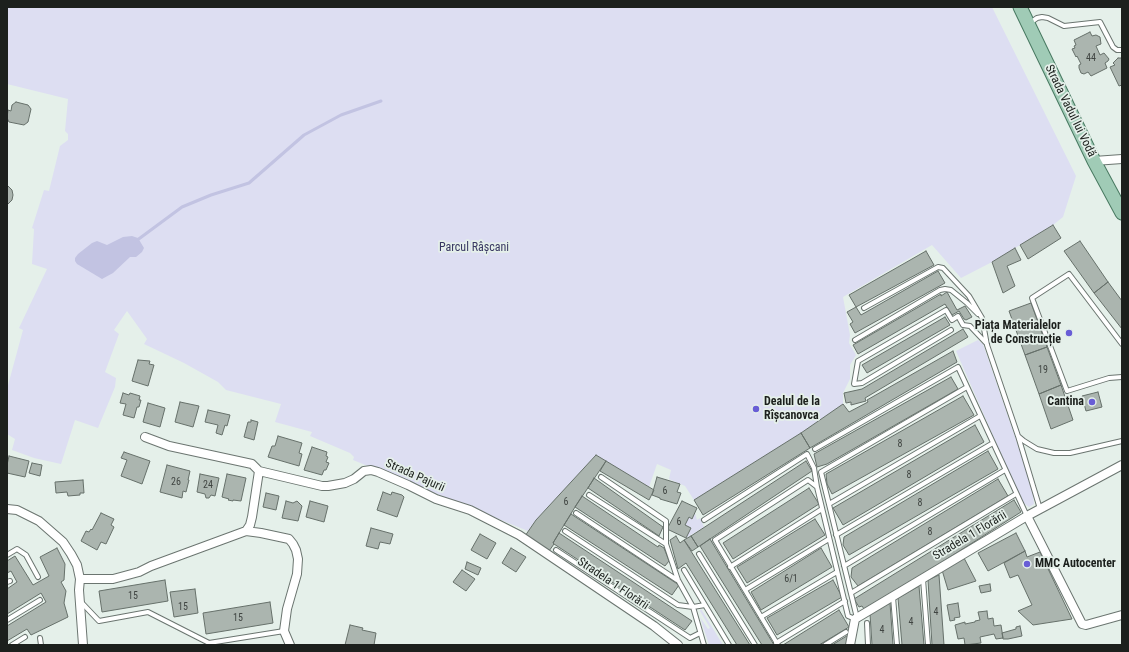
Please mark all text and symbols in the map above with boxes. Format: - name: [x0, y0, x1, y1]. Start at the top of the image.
- house number: 44: [1086, 52, 1096, 64]
- street label: Strada Vadul lui Vodă: [1041, 62, 1099, 160]
- park label: Parcul Râșcani: [439, 241, 509, 255]
- place label: Piața Materialelor de Construcție: [975, 319, 1061, 347]
- marker: Piața Materialelor de Construcție: [1064, 328, 1074, 338]
- house number: 19: [1038, 364, 1048, 376]
- place label: Dealul de la Rîșcanovca: [764, 395, 820, 423]
- place label: Cantina: [1047, 395, 1084, 409]
- marker: Cantina: [1087, 397, 1097, 407]
- marker: Dealul de la Rîșcanovca: [751, 404, 761, 414]
- house number: 8: [898, 438, 902, 450]
- street label: Strada Pajurii: [383, 457, 447, 495]
- house number: 8: [907, 469, 911, 481]
- house number: 26: [171, 476, 181, 488]
- house number: 24: [203, 479, 213, 491]
- house number: 6: [663, 485, 667, 497]
- house number: 6: [564, 496, 568, 508]
- house number: 8: [918, 497, 922, 509]
- street label: Stradela 1 Florării: [931, 508, 1009, 564]
- house number: 6: [677, 516, 681, 528]
- house number: 8: [928, 526, 932, 538]
- street label: Stradela 1 Florării: [574, 555, 652, 613]
- place label: MMC Autocenter: [1035, 557, 1116, 571]
- marker: MMC Autocenter: [1022, 559, 1032, 569]
- house number: 6/1: [784, 573, 798, 585]
- house number: 15: [128, 590, 138, 602]
- house number: 15: [178, 601, 188, 613]
- house number: 4: [934, 606, 938, 618]
- house number: 15: [233, 612, 243, 624]
- house number: 4: [909, 616, 913, 628]
- house number: 4: [880, 624, 884, 636]

